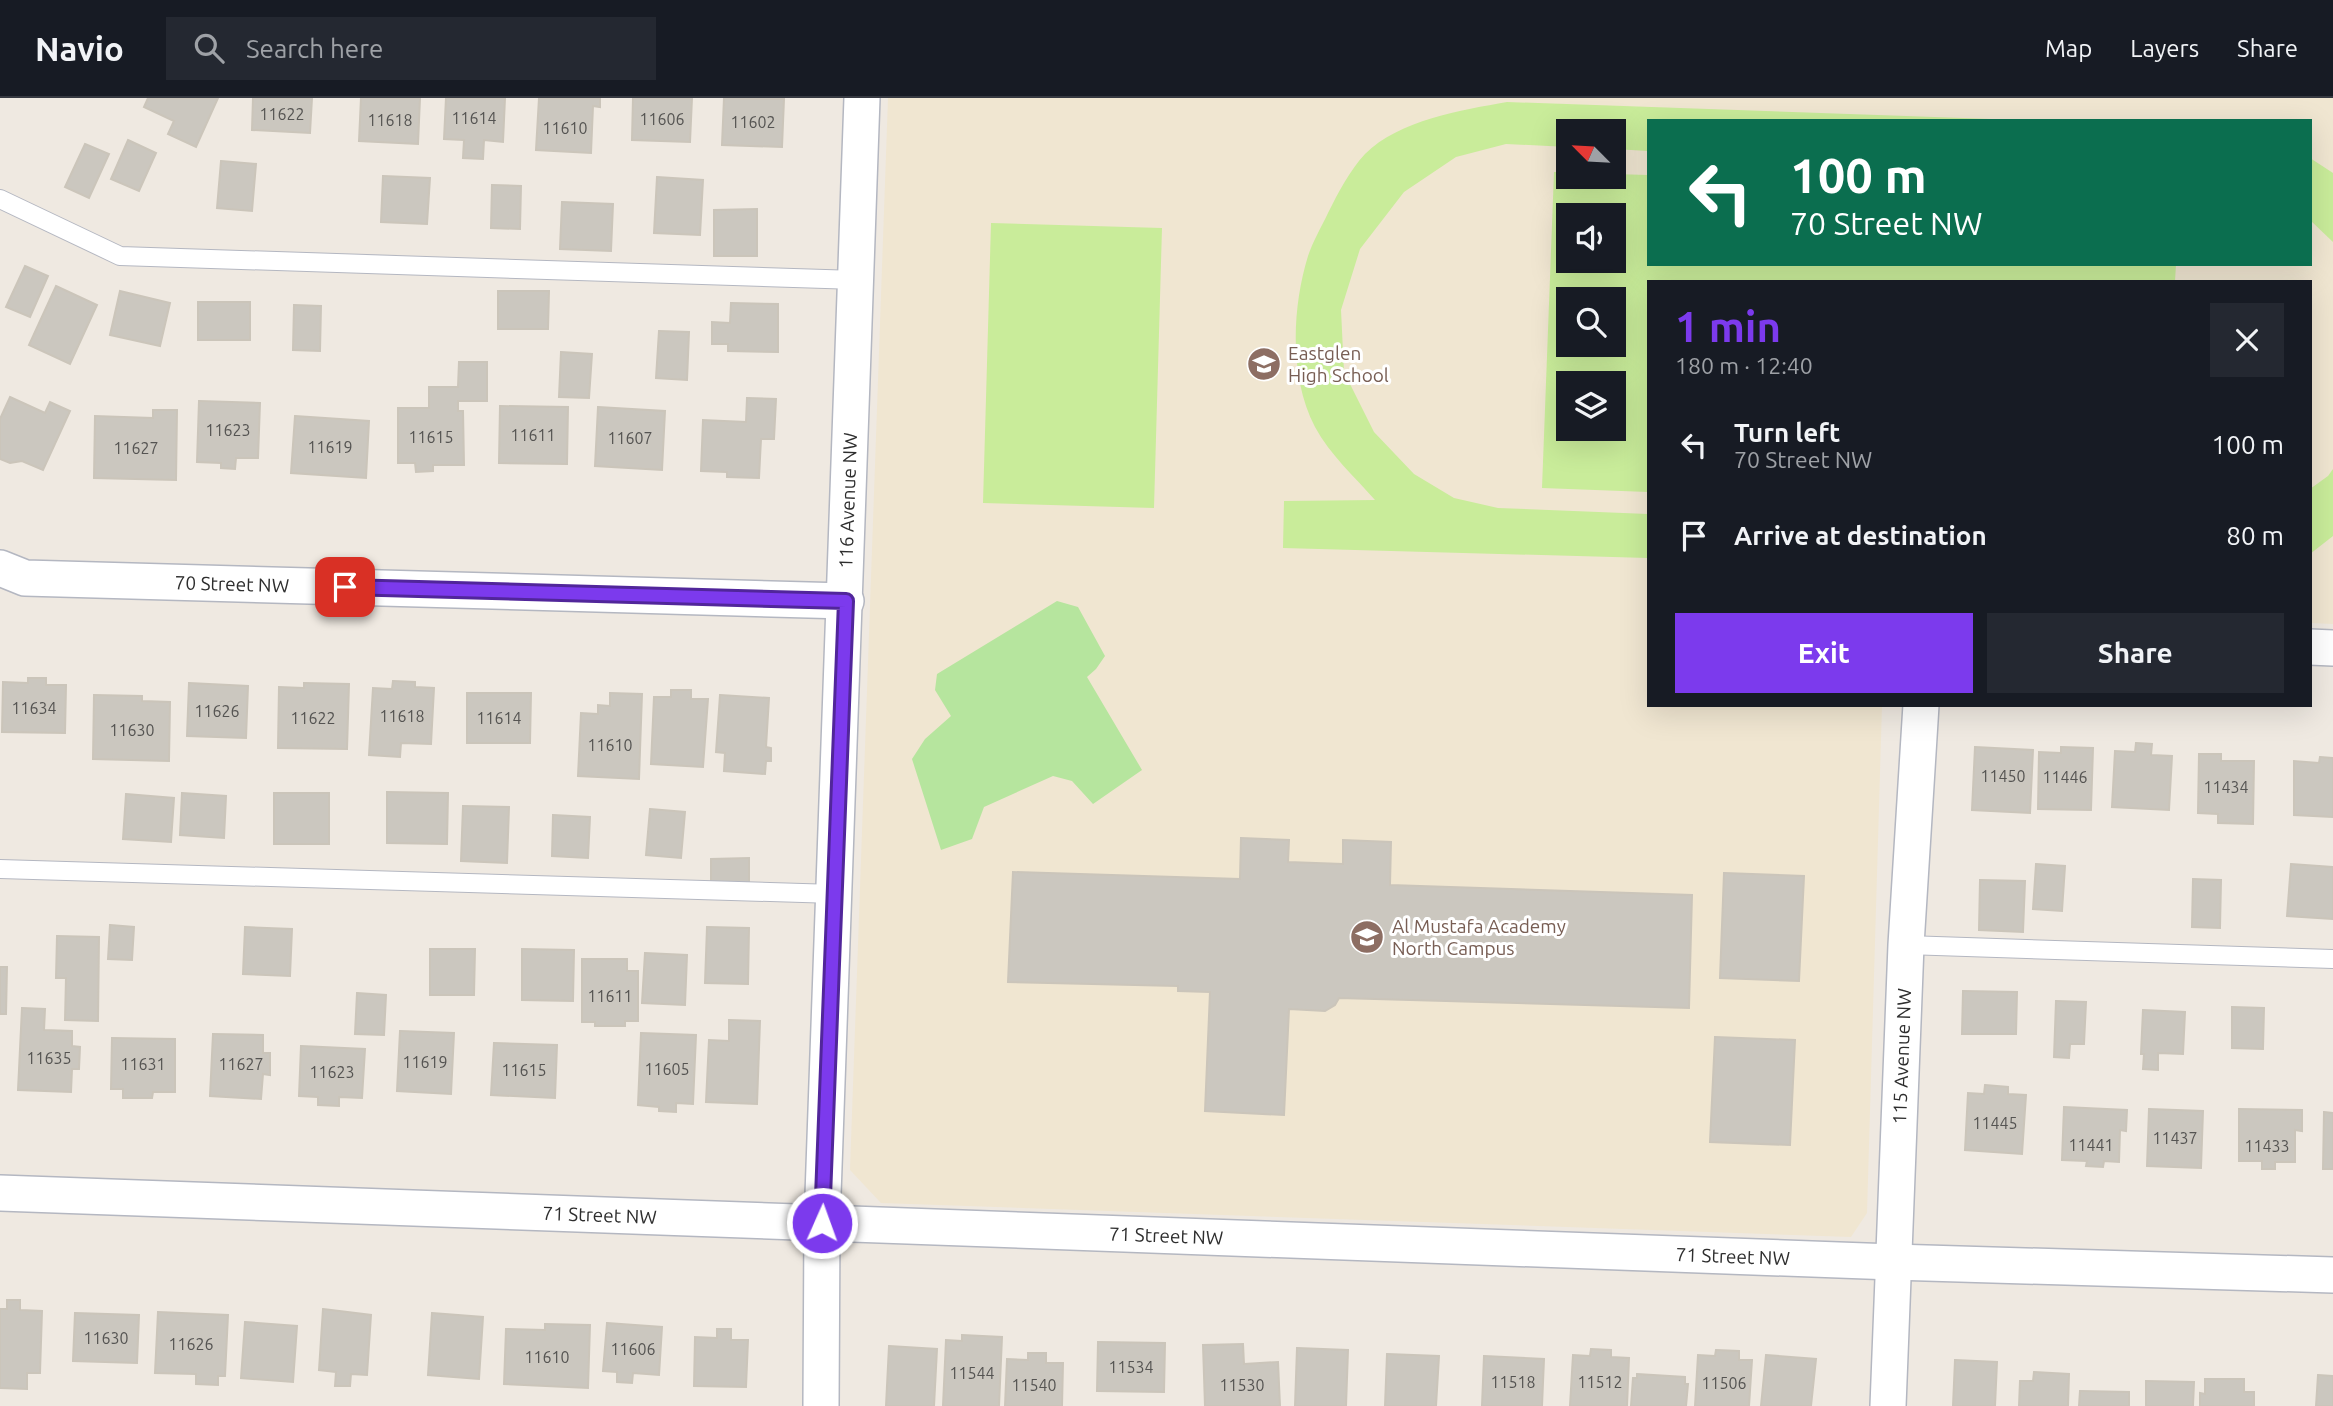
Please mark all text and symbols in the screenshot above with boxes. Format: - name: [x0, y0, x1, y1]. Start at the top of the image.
- search box: [166, 17, 656, 80]
- icon: search: [190, 29, 228, 67]
- text: Navio: [35, 30, 124, 67]
- text: Search here: [246, 34, 383, 63]
- text: Map: [2045, 35, 2092, 62]
- text: Layers: [2130, 35, 2199, 62]
- text: Share: [2237, 35, 2298, 62]
- house number: 11622: [259, 105, 305, 123]
- house number: 11614: [451, 109, 497, 127]
- house number: 11606: [639, 110, 685, 128]
- house number: 11618: [367, 111, 413, 129]
- house number: 11602: [730, 113, 776, 131]
- house number: 11610: [542, 119, 588, 137]
- north arrow: [1556, 119, 1626, 189]
- map controls: [1556, 119, 1626, 441]
- icon: left: [1675, 147, 1766, 238]
- text: 100 m: [1790, 147, 1927, 202]
- button: sound: [1556, 203, 1626, 273]
- text: 70 Street NW: [1790, 205, 1983, 241]
- button: search: [1556, 287, 1626, 357]
- text: 1 min: [1675, 303, 1781, 350]
- button: close: [2210, 303, 2284, 377]
- place label: Eastglen High School: [1288, 342, 1389, 386]
- school or university icon: Eastglen High School: [1245, 345, 1283, 383]
- text: 180 m · 12:40: [1675, 353, 1813, 378]
- button: layers: [1556, 371, 1626, 441]
- text: Turn left: [1734, 418, 1840, 447]
- house number: 11623: [205, 421, 251, 439]
- house number: 11611: [510, 426, 556, 444]
- icon: left: [1675, 426, 1713, 464]
- house number: 11615: [408, 428, 454, 446]
- house number: 11607: [607, 429, 653, 447]
- text: 100 m: [2212, 430, 2284, 459]
- street label: 116 Avenue NW: [834, 432, 861, 569]
- house number: 11619: [307, 438, 353, 456]
- house number: 11627: [113, 439, 159, 457]
- text: 70 Street NW: [1734, 447, 1872, 472]
- icon: arrive: [1675, 517, 1713, 555]
- text: Arrive at destination: [1734, 521, 1987, 550]
- text: 80 m: [2226, 521, 2284, 550]
- pin: [315, 557, 375, 617]
- icon: arrive: [326, 568, 364, 606]
- street label: 70 Street NW: [175, 571, 289, 596]
- button: Exit: [1675, 613, 1973, 693]
- button: Share: [1987, 613, 2284, 693]
- house number: 11634: [11, 699, 57, 717]
- house number: 11626: [194, 702, 240, 720]
- house number: 11618: [379, 707, 425, 725]
- house number: 11622: [290, 709, 336, 727]
- house number: 11614: [476, 709, 522, 727]
- house number: 11630: [109, 721, 155, 739]
- house number: 11610: [587, 736, 633, 754]
- house number: 11450: [1980, 767, 2026, 785]
- house number: 11446: [2042, 768, 2088, 786]
- house number: 11434: [2203, 778, 2249, 796]
- place label: Al Mustafa Academy North Campus: [1392, 915, 1566, 959]
- school or university icon: Al Mustafa Academy North Campus: [1348, 918, 1386, 956]
- house number: 11611: [587, 987, 633, 1005]
- street label: 115 Avenue NW: [1888, 988, 1915, 1125]
- house number: 11635: [26, 1049, 72, 1067]
- house number: 11619: [402, 1053, 448, 1071]
- house number: 11631: [120, 1055, 166, 1073]
- house number: 11627: [218, 1055, 264, 1073]
- house number: 11605: [644, 1060, 690, 1078]
- house number: 11615: [501, 1061, 547, 1079]
- house number: 11623: [309, 1063, 355, 1081]
- house number: 11445: [1972, 1114, 2018, 1132]
- house number: 11437: [2152, 1129, 2198, 1147]
- house number: 11441: [2068, 1136, 2114, 1154]
- house number: 11433: [2244, 1137, 2290, 1155]
- position arrow: [785, 1186, 859, 1260]
- street label: 71 Street NW: [542, 1202, 657, 1228]
- street label: 71 Street NW: [1109, 1222, 1224, 1249]
- street label: 71 Street NW: [1675, 1243, 1790, 1269]
- house number: 11630: [83, 1329, 129, 1347]
- house number: 11626: [168, 1335, 214, 1353]
- house number: 11606: [610, 1340, 656, 1358]
- house number: 11610: [524, 1348, 570, 1366]
- house number: 11534: [1108, 1358, 1154, 1376]
- house number: 11544: [949, 1364, 995, 1382]
- house number: 11518: [1490, 1373, 1536, 1391]
- house number: 11512: [1577, 1373, 1623, 1391]
- house number: 11506: [1701, 1374, 1747, 1392]
- house number: 11540: [1011, 1376, 1057, 1394]
- house number: 11530: [1219, 1376, 1265, 1394]

